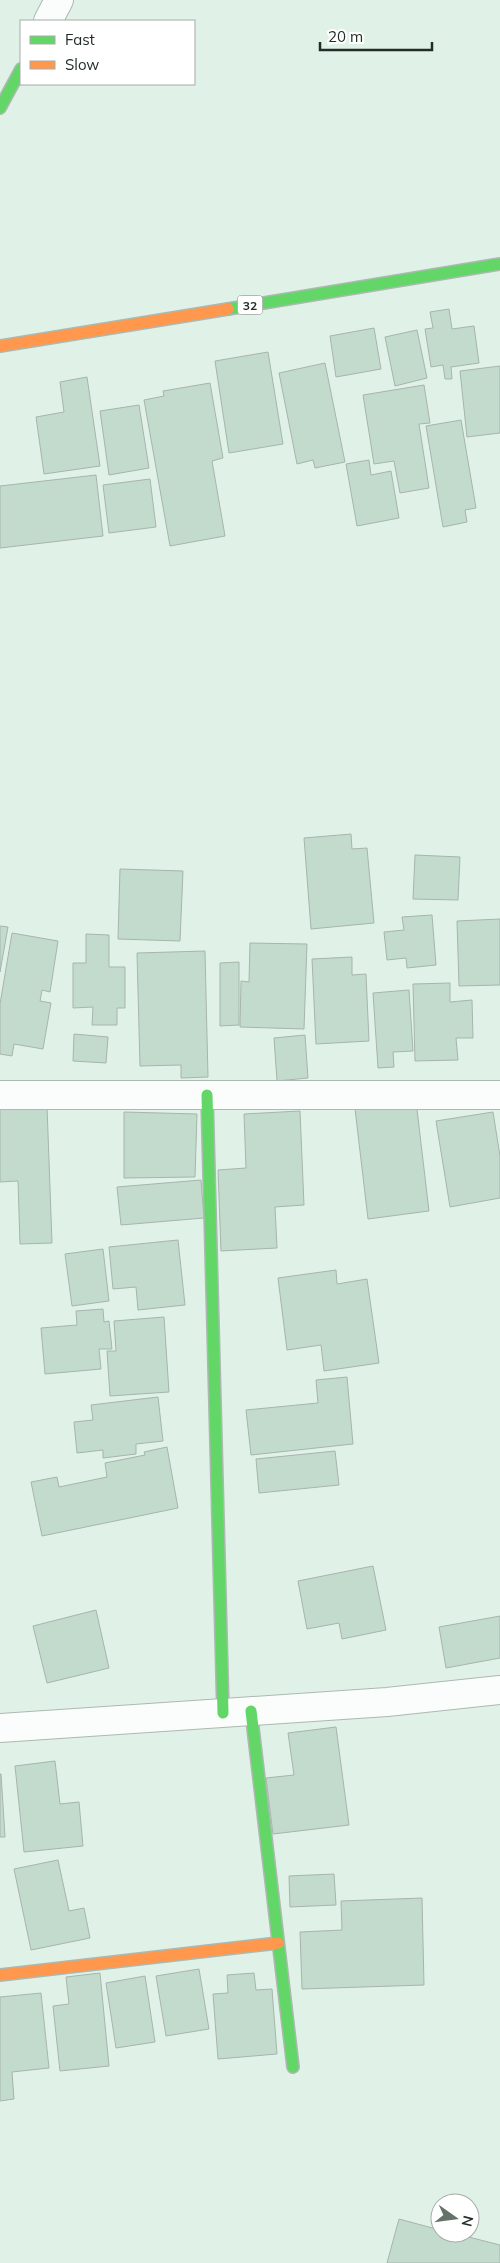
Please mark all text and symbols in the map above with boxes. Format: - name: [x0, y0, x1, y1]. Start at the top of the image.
- legend: [20, 20, 195, 85]
- scale bar: [320, 20, 432, 52]
- text: 20 m: [328, 27, 363, 46]
- text: Fast: [65, 30, 95, 49]
- text: Slow: [65, 55, 99, 74]
- road number: 32: [238, 296, 262, 314]
- north arrow: [430, 2193, 480, 2243]
- text: N: [458, 2214, 478, 2228]

